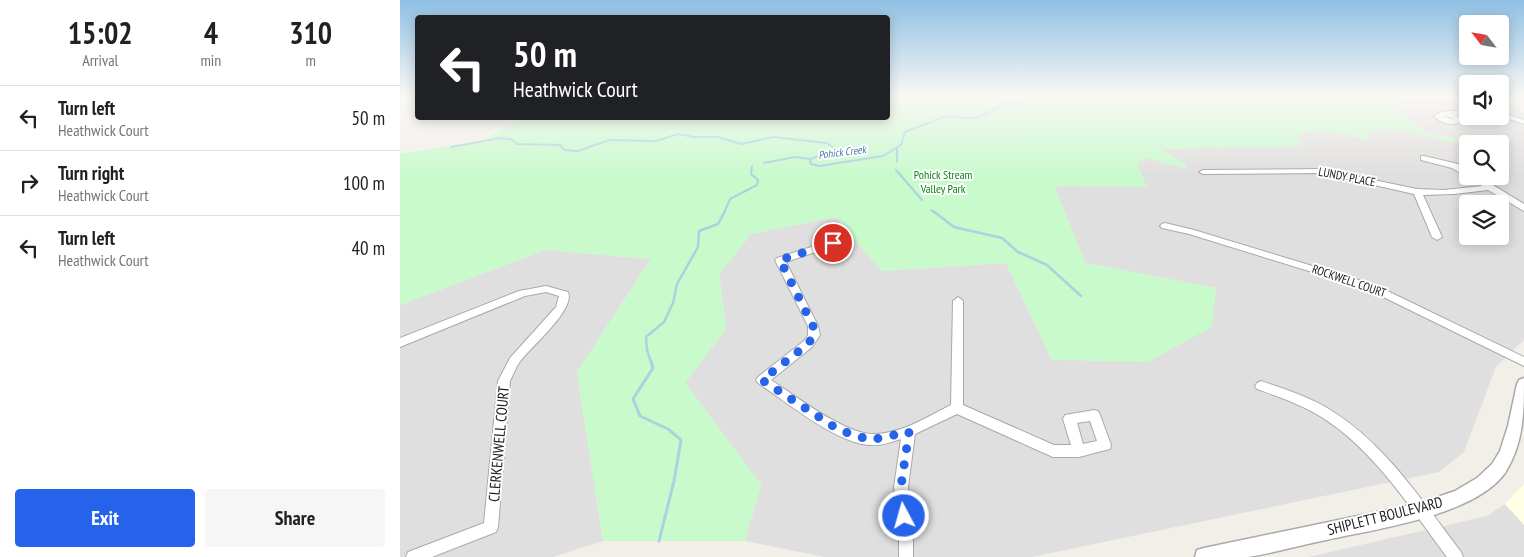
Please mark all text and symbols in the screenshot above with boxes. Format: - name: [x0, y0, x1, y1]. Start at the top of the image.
- text: 15:02: [68, 13, 133, 52]
- text: 4: [204, 13, 218, 52]
- text: 310: [289, 13, 332, 52]
- north arrow: [1459, 15, 1509, 65]
- map controls: [1459, 15, 1509, 245]
- text: 50 m: [513, 31, 577, 77]
- icon: left: [430, 35, 495, 100]
- text: Arrival: [82, 50, 118, 70]
- text: min: [200, 50, 221, 70]
- text: m: [305, 50, 316, 70]
- text: Heathwick Court: [513, 75, 638, 103]
- button: sound: [1459, 75, 1509, 125]
- text: Turn left: [58, 96, 115, 120]
- icon: left: [15, 104, 43, 132]
- text: 50 m: [352, 106, 385, 130]
- text: Heathwick Court: [58, 120, 149, 140]
- button: search: [1459, 135, 1509, 185]
- water label: Pohick Creek: [817, 142, 868, 162]
- text: Turn right: [58, 161, 124, 185]
- street label: LUNDY PLACE: [1317, 164, 1377, 189]
- park label: Pohick Stream Valley Park: [914, 167, 972, 196]
- icon: right: [15, 169, 43, 197]
- text: 100 m: [343, 171, 385, 195]
- text: Heathwick Court: [58, 185, 149, 205]
- button: layers: [1459, 195, 1509, 245]
- pin: [812, 222, 854, 264]
- text: Turn left: [58, 226, 115, 250]
- icon: arrive: [819, 229, 847, 257]
- icon: left: [15, 234, 43, 262]
- text: 40 m: [352, 236, 385, 260]
- text: Heathwick Court: [58, 250, 149, 270]
- street label: ROCKWELL COURT: [1310, 261, 1389, 300]
- street label: CLERKENWELL COURT: [484, 385, 513, 503]
- button: Exit: [15, 489, 195, 547]
- button: Share: [205, 489, 385, 547]
- position arrow: [877, 489, 929, 541]
- street label: SHIPLETT BOULEVARD: [1325, 492, 1445, 539]

